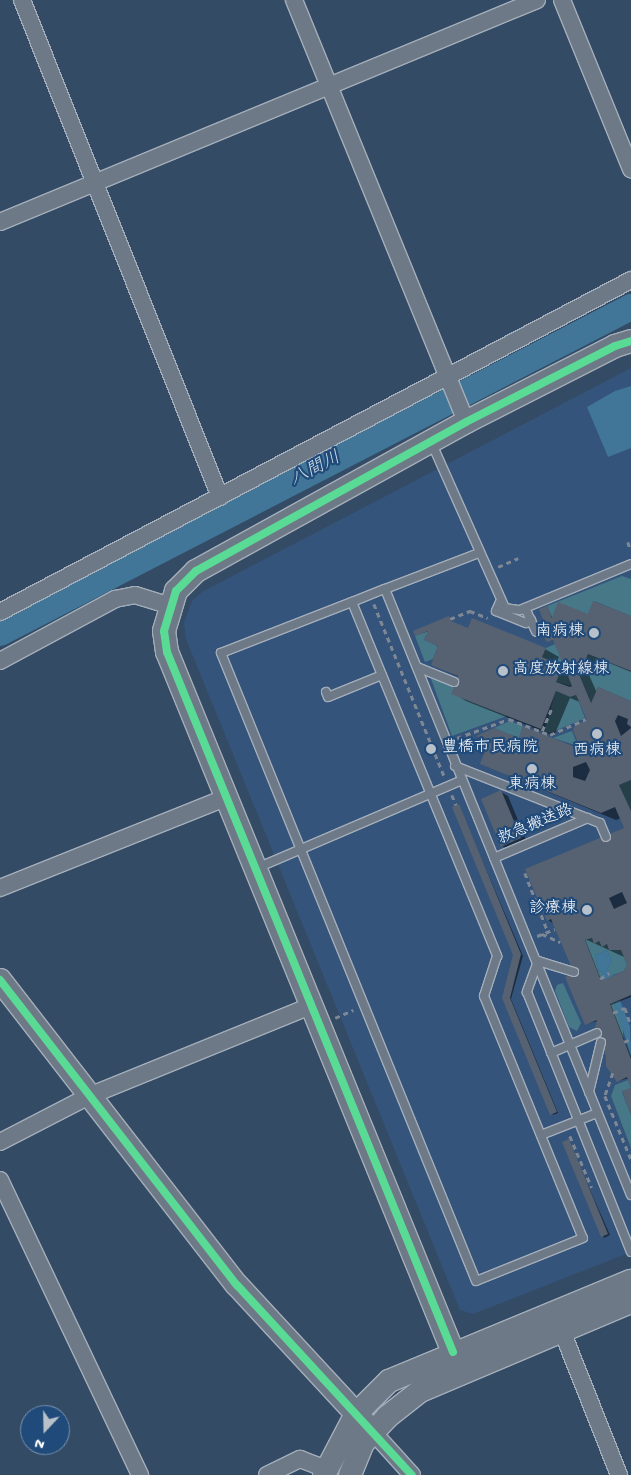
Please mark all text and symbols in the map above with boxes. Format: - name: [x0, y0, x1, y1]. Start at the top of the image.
- water label: 八間川: [287, 448, 345, 492]
- place label: 南病棟: [536, 623, 584, 643]
- marker: 南病棟: [588, 627, 600, 639]
- place label: 高度放射線棟: [513, 661, 609, 681]
- marker: 高度放射線棟: [497, 665, 509, 677]
- marker: 西病棟: [591, 728, 603, 740]
- place label: 豊橋市民病院: [442, 739, 538, 759]
- marker: 豊橋市民病院: [424, 742, 438, 756]
- place label: 西病棟: [573, 742, 621, 762]
- marker: 東病棟: [526, 763, 538, 775]
- place label: 東病棟: [508, 776, 556, 796]
- street label: 救急搬送路: [495, 802, 577, 850]
- place label: 診療棟: [529, 900, 577, 920]
- marker: 診療棟: [581, 904, 593, 916]
- north arrow: [20, 1405, 70, 1455]
- text: N: [32, 1434, 47, 1453]

